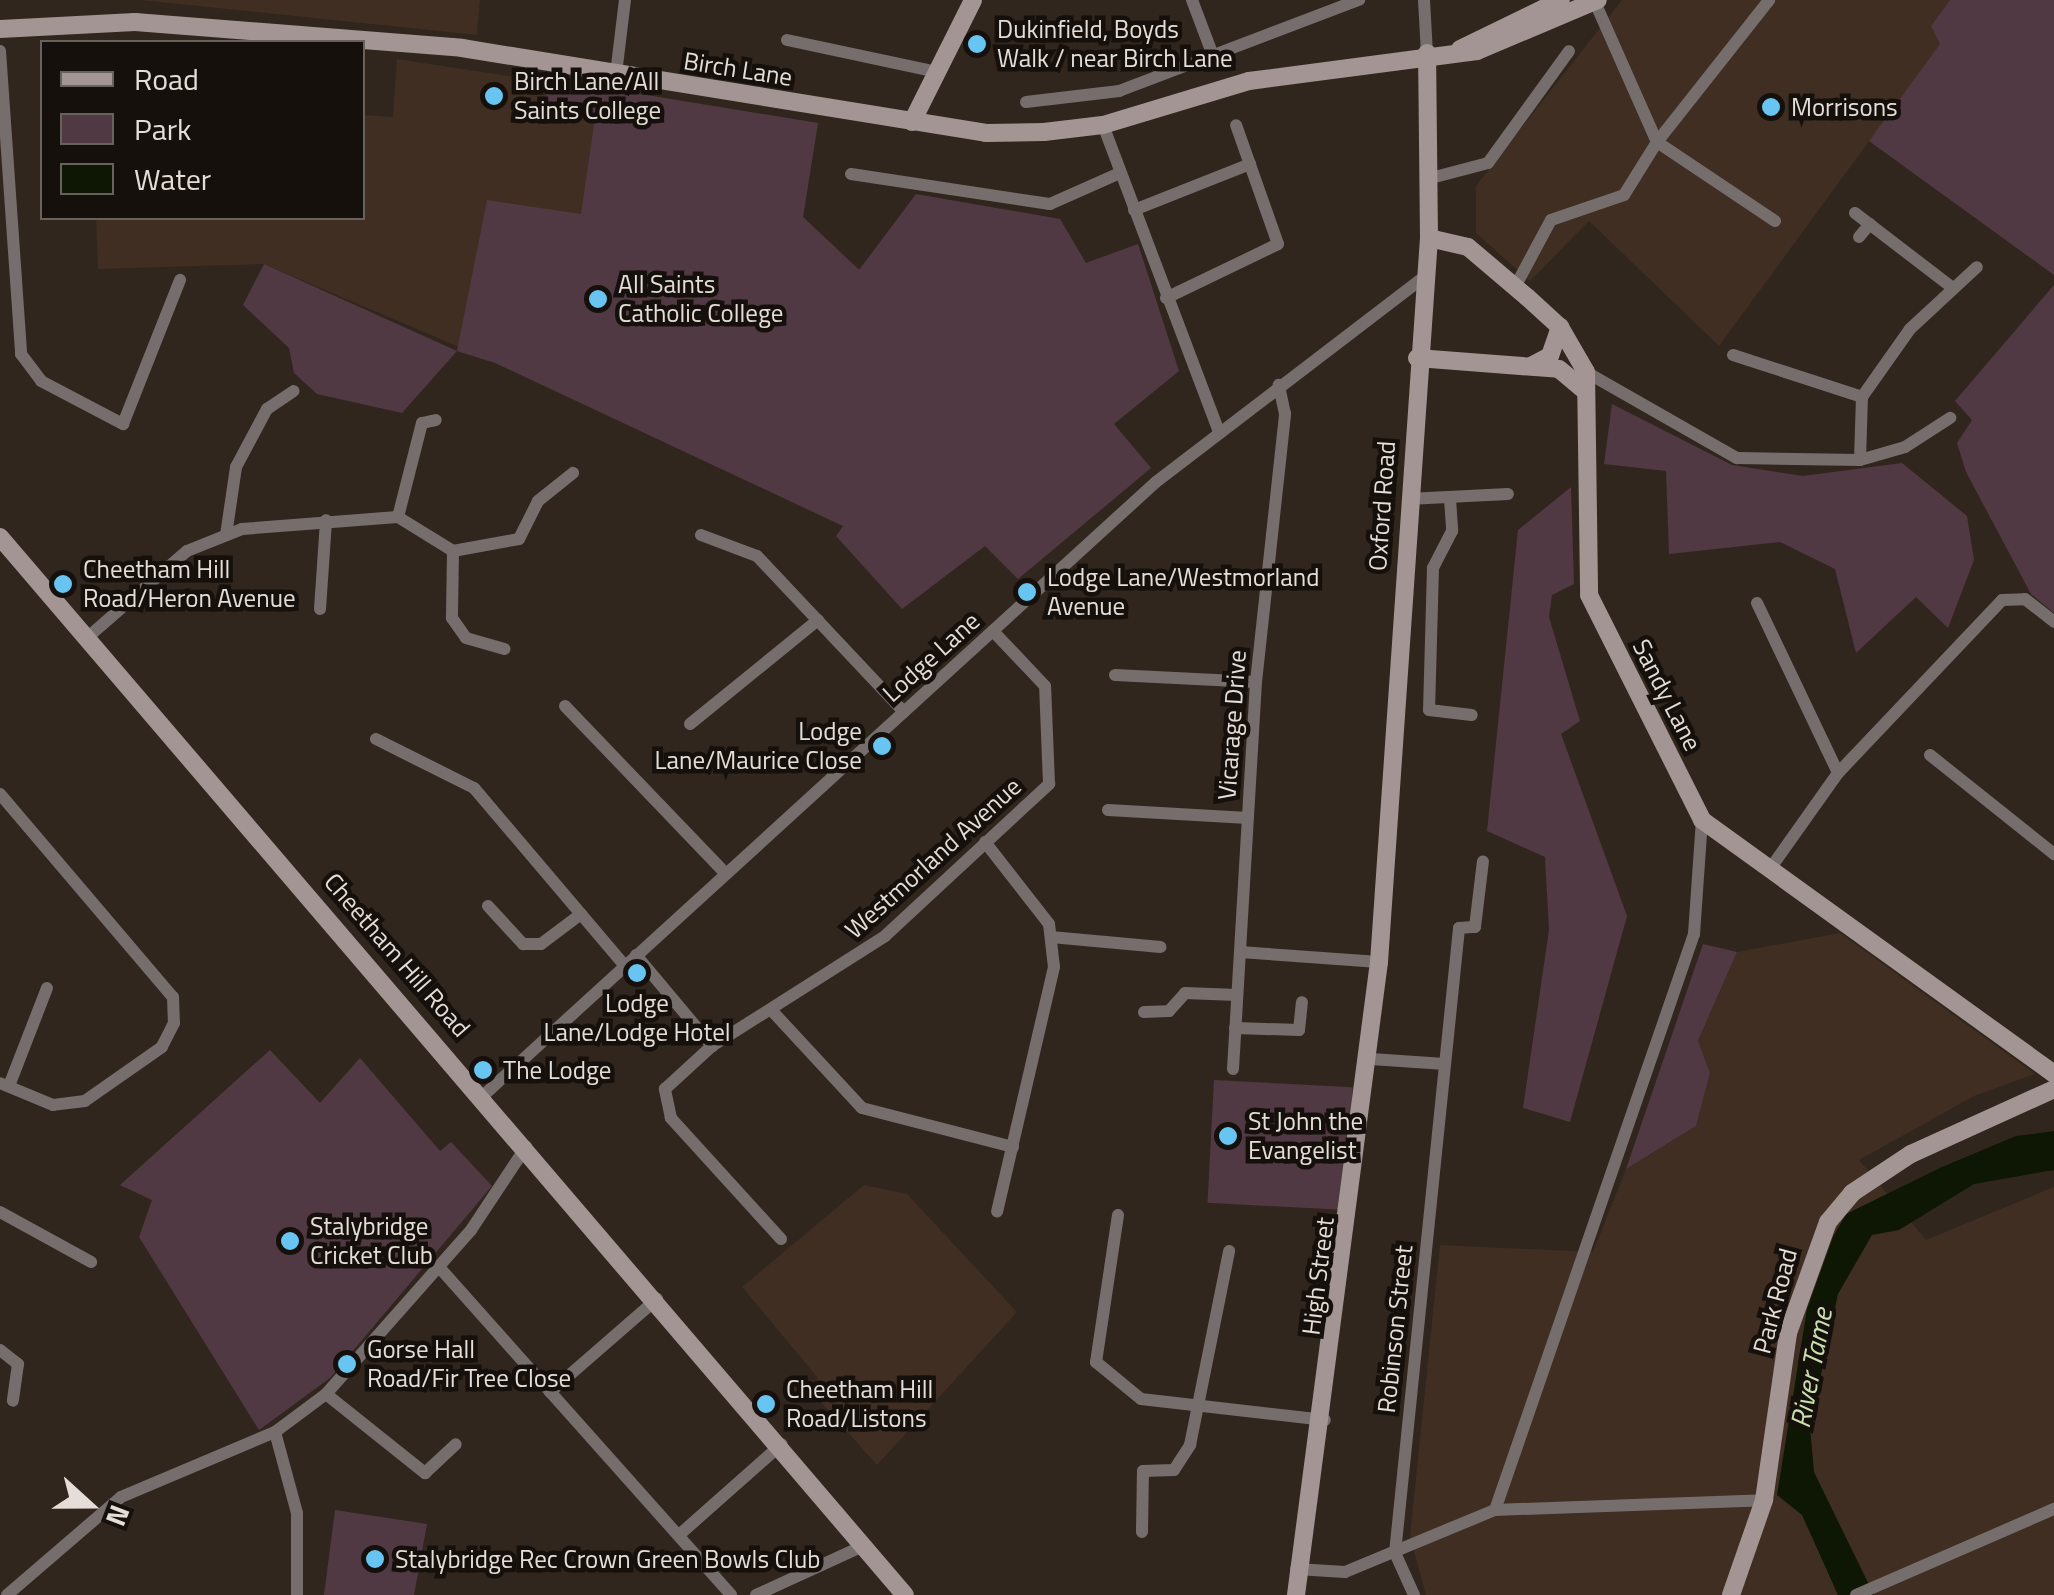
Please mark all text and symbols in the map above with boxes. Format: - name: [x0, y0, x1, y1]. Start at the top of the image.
- place label: Dukinfield, Boyds Walk / near Birch Lane: [997, 15, 1233, 74]
- marker: Dukinfield, Boyds Walk / near Birch Lane: [966, 33, 988, 55]
- legend: [40, 40, 365, 220]
- street label: Birch Lane: [682, 46, 794, 92]
- text: Road: [134, 56, 199, 102]
- place label: Birch Lane/All Saints College: [514, 67, 661, 126]
- marker: Birch Lane/All Saints College: [483, 85, 505, 107]
- place label: Morrisons: [1791, 92, 1898, 122]
- marker: Morrisons: [1760, 96, 1782, 118]
- text: Park: [134, 106, 191, 152]
- text: Water: [134, 156, 211, 202]
- place label: All Saints Catholic College: [618, 270, 783, 329]
- marker: All Saints Catholic College: [587, 288, 609, 310]
- street label: Oxford Road: [1362, 440, 1402, 572]
- place label: Cheetham Hill Road/Heron Avenue: [83, 555, 296, 614]
- place label: Lodge Lane/Westmorland Avenue: [1047, 563, 1319, 622]
- marker: Cheetham Hill Road/Heron Avenue: [52, 573, 74, 595]
- marker: Lodge Lane/Westmorland Avenue: [1016, 581, 1038, 603]
- street label: Lodge Lane: [876, 606, 986, 708]
- street label: Sandy Lane: [1626, 634, 1708, 756]
- street label: Vicarage Drive: [1212, 649, 1252, 801]
- place label: Lodge Lane/Maurice Close: [655, 717, 862, 776]
- marker: Lodge Lane/Maurice Close: [871, 735, 893, 757]
- street label: Westmorland Avenue: [839, 771, 1027, 945]
- street label: Cheetham Hill Road: [318, 867, 476, 1043]
- marker: Lodge Lane/Lodge Hotel: [626, 962, 648, 984]
- place label: Lodge Lane/Lodge Hotel: [543, 989, 731, 1048]
- place label: The Lodge: [503, 1055, 611, 1085]
- marker: The Lodge: [472, 1059, 494, 1081]
- place label: St John the Evangelist: [1248, 1107, 1363, 1166]
- marker: St John the Evangelist: [1217, 1125, 1239, 1147]
- place label: Stalybridge Cricket Club: [310, 1212, 433, 1271]
- street label: High Street: [1296, 1215, 1340, 1337]
- marker: Stalybridge Cricket Club: [279, 1230, 301, 1252]
- street label: Robinson Street: [1371, 1244, 1419, 1414]
- street label: Park Road: [1747, 1245, 1803, 1357]
- water label: River Tame: [1783, 1305, 1839, 1431]
- place label: Gorse Hall Road/Fir Tree Close: [367, 1335, 571, 1394]
- marker: Gorse Hall Road/Fir Tree Close: [336, 1353, 358, 1375]
- place label: Cheetham Hill Road/Listons: [786, 1375, 933, 1434]
- marker: Cheetham Hill Road/Listons: [755, 1393, 777, 1415]
- north arrow: [40, 1455, 140, 1555]
- text: N: [95, 1499, 142, 1533]
- place label: Stalybridge Rec Crown Green Bowls Club: [395, 1544, 820, 1574]
- marker: Stalybridge Rec Crown Green Bowls Club: [364, 1548, 386, 1570]

